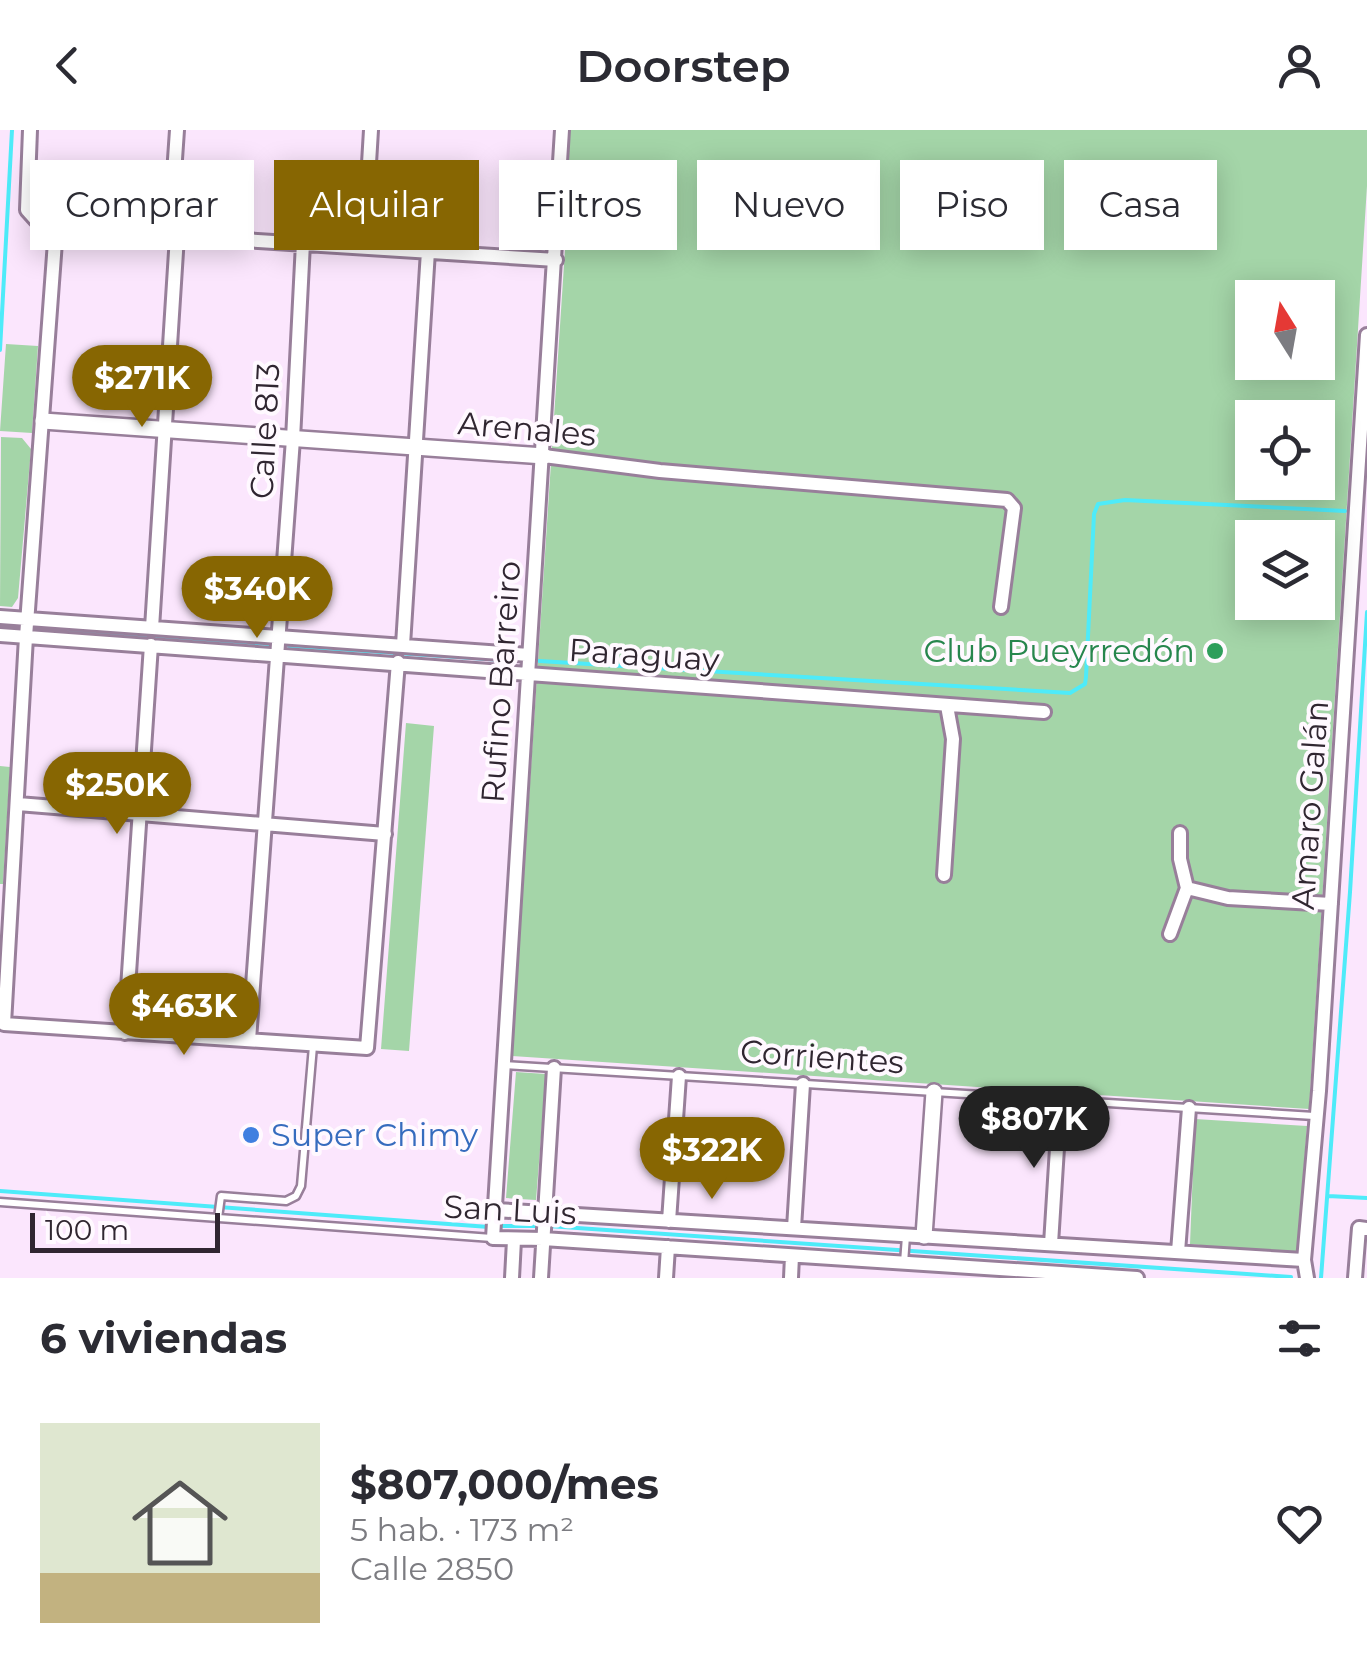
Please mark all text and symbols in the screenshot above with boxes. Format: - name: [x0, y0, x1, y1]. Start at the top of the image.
- icon: back: [40, 38, 95, 93]
- text: Doorstep: [576, 38, 791, 93]
- icon: person: [1272, 38, 1327, 93]
- chip: Comprar: [30, 160, 254, 250]
- chip: Alquilar: [274, 160, 479, 250]
- chip: Filtros: [499, 160, 677, 250]
- chip: Nuevo: [697, 160, 880, 250]
- chip: Piso: [900, 160, 1044, 250]
- chip: Casa: [1064, 160, 1217, 250]
- north arrow: [1235, 280, 1335, 380]
- map controls: [1235, 280, 1335, 620]
- pin: $271K: [72, 345, 212, 430]
- text: $271K: [94, 358, 190, 397]
- street label: Calle 813: [241, 362, 288, 500]
- button: locate: [1235, 400, 1335, 500]
- street label: Arenales: [456, 403, 598, 454]
- button: layers: [1235, 520, 1335, 620]
- pin: $340K: [187, 556, 327, 641]
- street label: Rufino Barreiro: [473, 560, 528, 804]
- text: $340K: [204, 569, 310, 608]
- street label: Paraguay: [567, 630, 721, 679]
- place label: Club Pueyrredón: [923, 631, 1195, 670]
- marker: Club Pueyrredón: [1204, 640, 1226, 662]
- street label: Amaro Galán: [1283, 699, 1336, 911]
- pin: $250K: [47, 752, 187, 837]
- text: $250K: [65, 765, 169, 804]
- pin: $463K: [114, 973, 254, 1058]
- text: $463K: [131, 986, 237, 1025]
- street label: Corrientes: [739, 1031, 905, 1082]
- pin: $807K: [964, 1086, 1104, 1171]
- text: $807K: [981, 1099, 1087, 1138]
- place label: Super Chimy: [271, 1115, 479, 1154]
- pin: $322K: [642, 1117, 782, 1202]
- marker: Super Chimy: [240, 1124, 262, 1146]
- text: $322K: [662, 1130, 762, 1169]
- street label: San Luis: [443, 1187, 577, 1232]
- scale bar: [30, 1208, 220, 1252]
- text: 100 m: [45, 1213, 129, 1247]
- icon: filters: [1272, 1311, 1327, 1366]
- text: 6 viviendas: [40, 1312, 287, 1364]
- text: $807,000/mes: [350, 1458, 659, 1510]
- icon: home: [120, 1463, 240, 1583]
- icon: heart: [1272, 1496, 1327, 1551]
- text: 5 hab. · 173 m²: [350, 1510, 574, 1549]
- text: Calle 2850: [350, 1549, 514, 1588]

